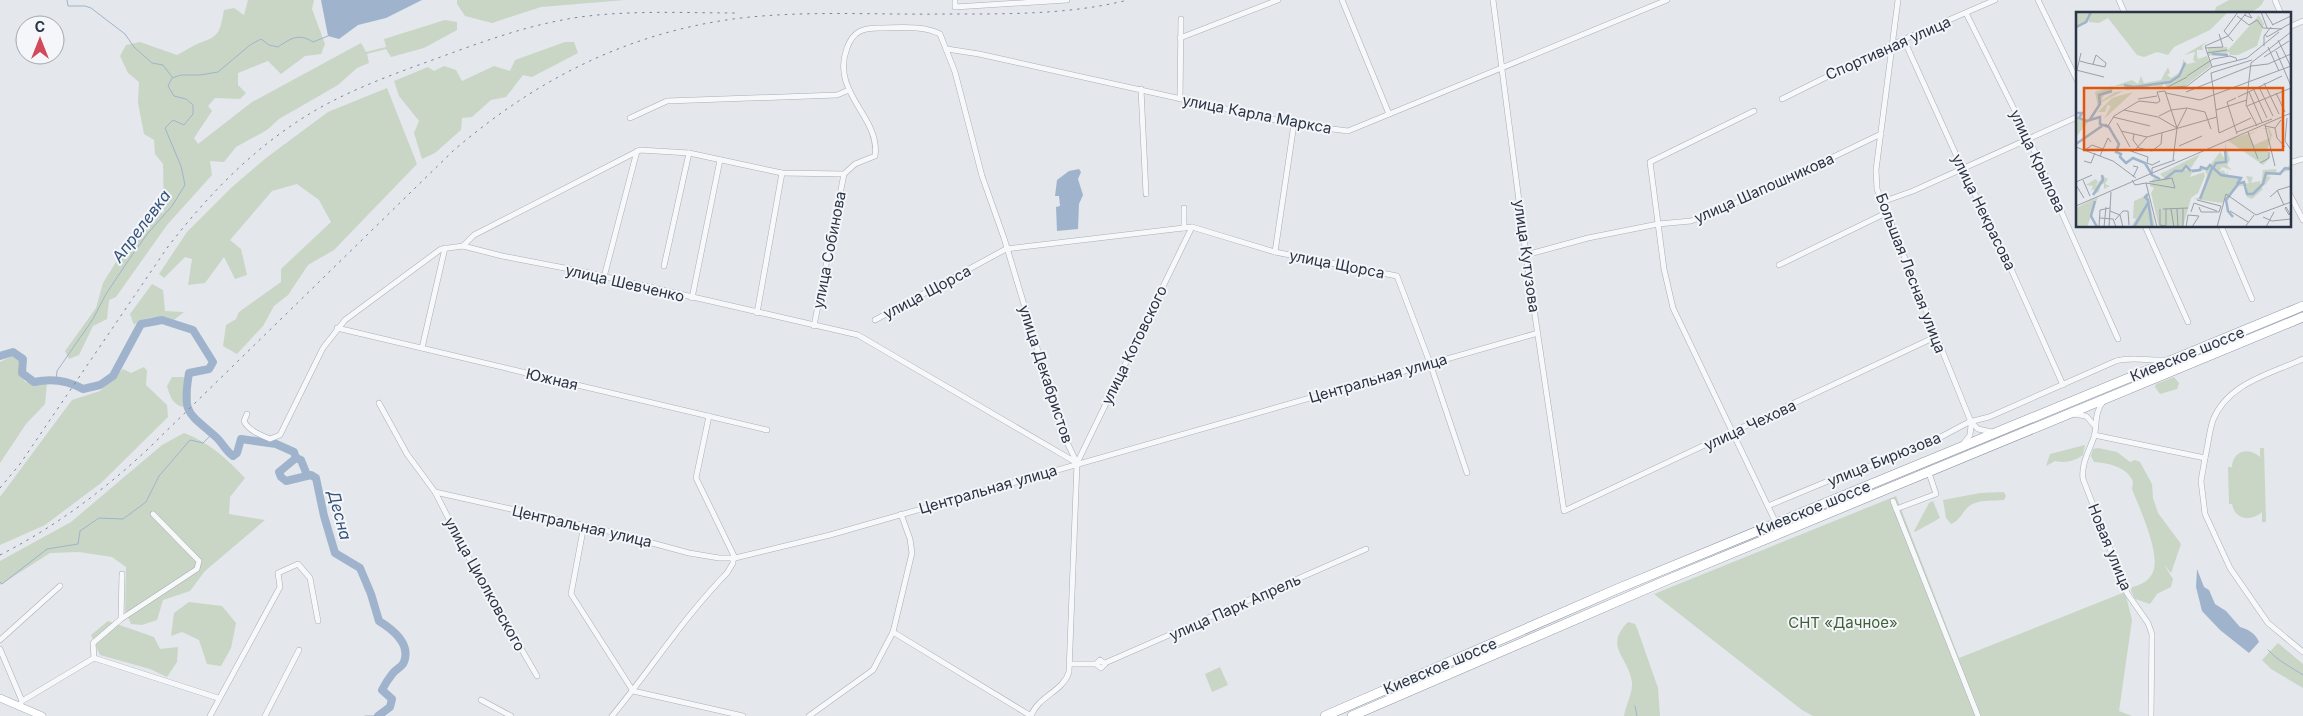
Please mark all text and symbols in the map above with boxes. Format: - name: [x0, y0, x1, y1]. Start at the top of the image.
- street label: Спортивная улица: [1822, 12, 1954, 84]
- inset map: [2076, 12, 2290, 228]
- north arrow: [15, 15, 65, 65]
- text: С: [35, 18, 45, 35]
- street label: улица Карла Маркса: [1181, 90, 1333, 138]
- street label: улица Крылова: [2006, 106, 2070, 216]
- street label: улица Шапошникова: [1691, 149, 1837, 227]
- street label: улица Некрасова: [1948, 151, 2020, 273]
- water label: Апрелевка: [107, 186, 175, 267]
- street label: улица Собинова: [808, 190, 850, 310]
- street label: Большая Лесная улица: [1872, 190, 1950, 356]
- street label: улица Кутузова: [1510, 198, 1544, 314]
- street label: улица Щорса: [1288, 245, 1386, 283]
- street label: улица Шевченко: [564, 260, 686, 306]
- street label: улица Щорса: [880, 261, 974, 323]
- street label: улица Котовского: [1097, 282, 1171, 408]
- street label: улица Декабристов: [1015, 303, 1077, 445]
- street label: Киевское шоссе: [2127, 322, 2247, 386]
- street label: Центральная улица: [1307, 349, 1449, 407]
- street label: Южная: [524, 364, 580, 394]
- street label: улица Чехова: [1701, 395, 1799, 455]
- street label: улица Бирюзова: [1825, 428, 1943, 490]
- street label: Центральная улица: [917, 460, 1059, 518]
- street label: Киевское шоссе: [1753, 476, 1873, 540]
- water label: Десна: [324, 487, 356, 542]
- street label: Центральная улица: [510, 501, 654, 551]
- street label: Новая улица: [2084, 501, 2136, 593]
- street label: улица Циолковского: [440, 514, 530, 654]
- street label: улица Парк Апрель: [1166, 569, 1304, 645]
- park label: СНТ «Дачное»: [1788, 613, 1898, 632]
- street label: Киевское шоссе: [1380, 633, 1500, 699]

